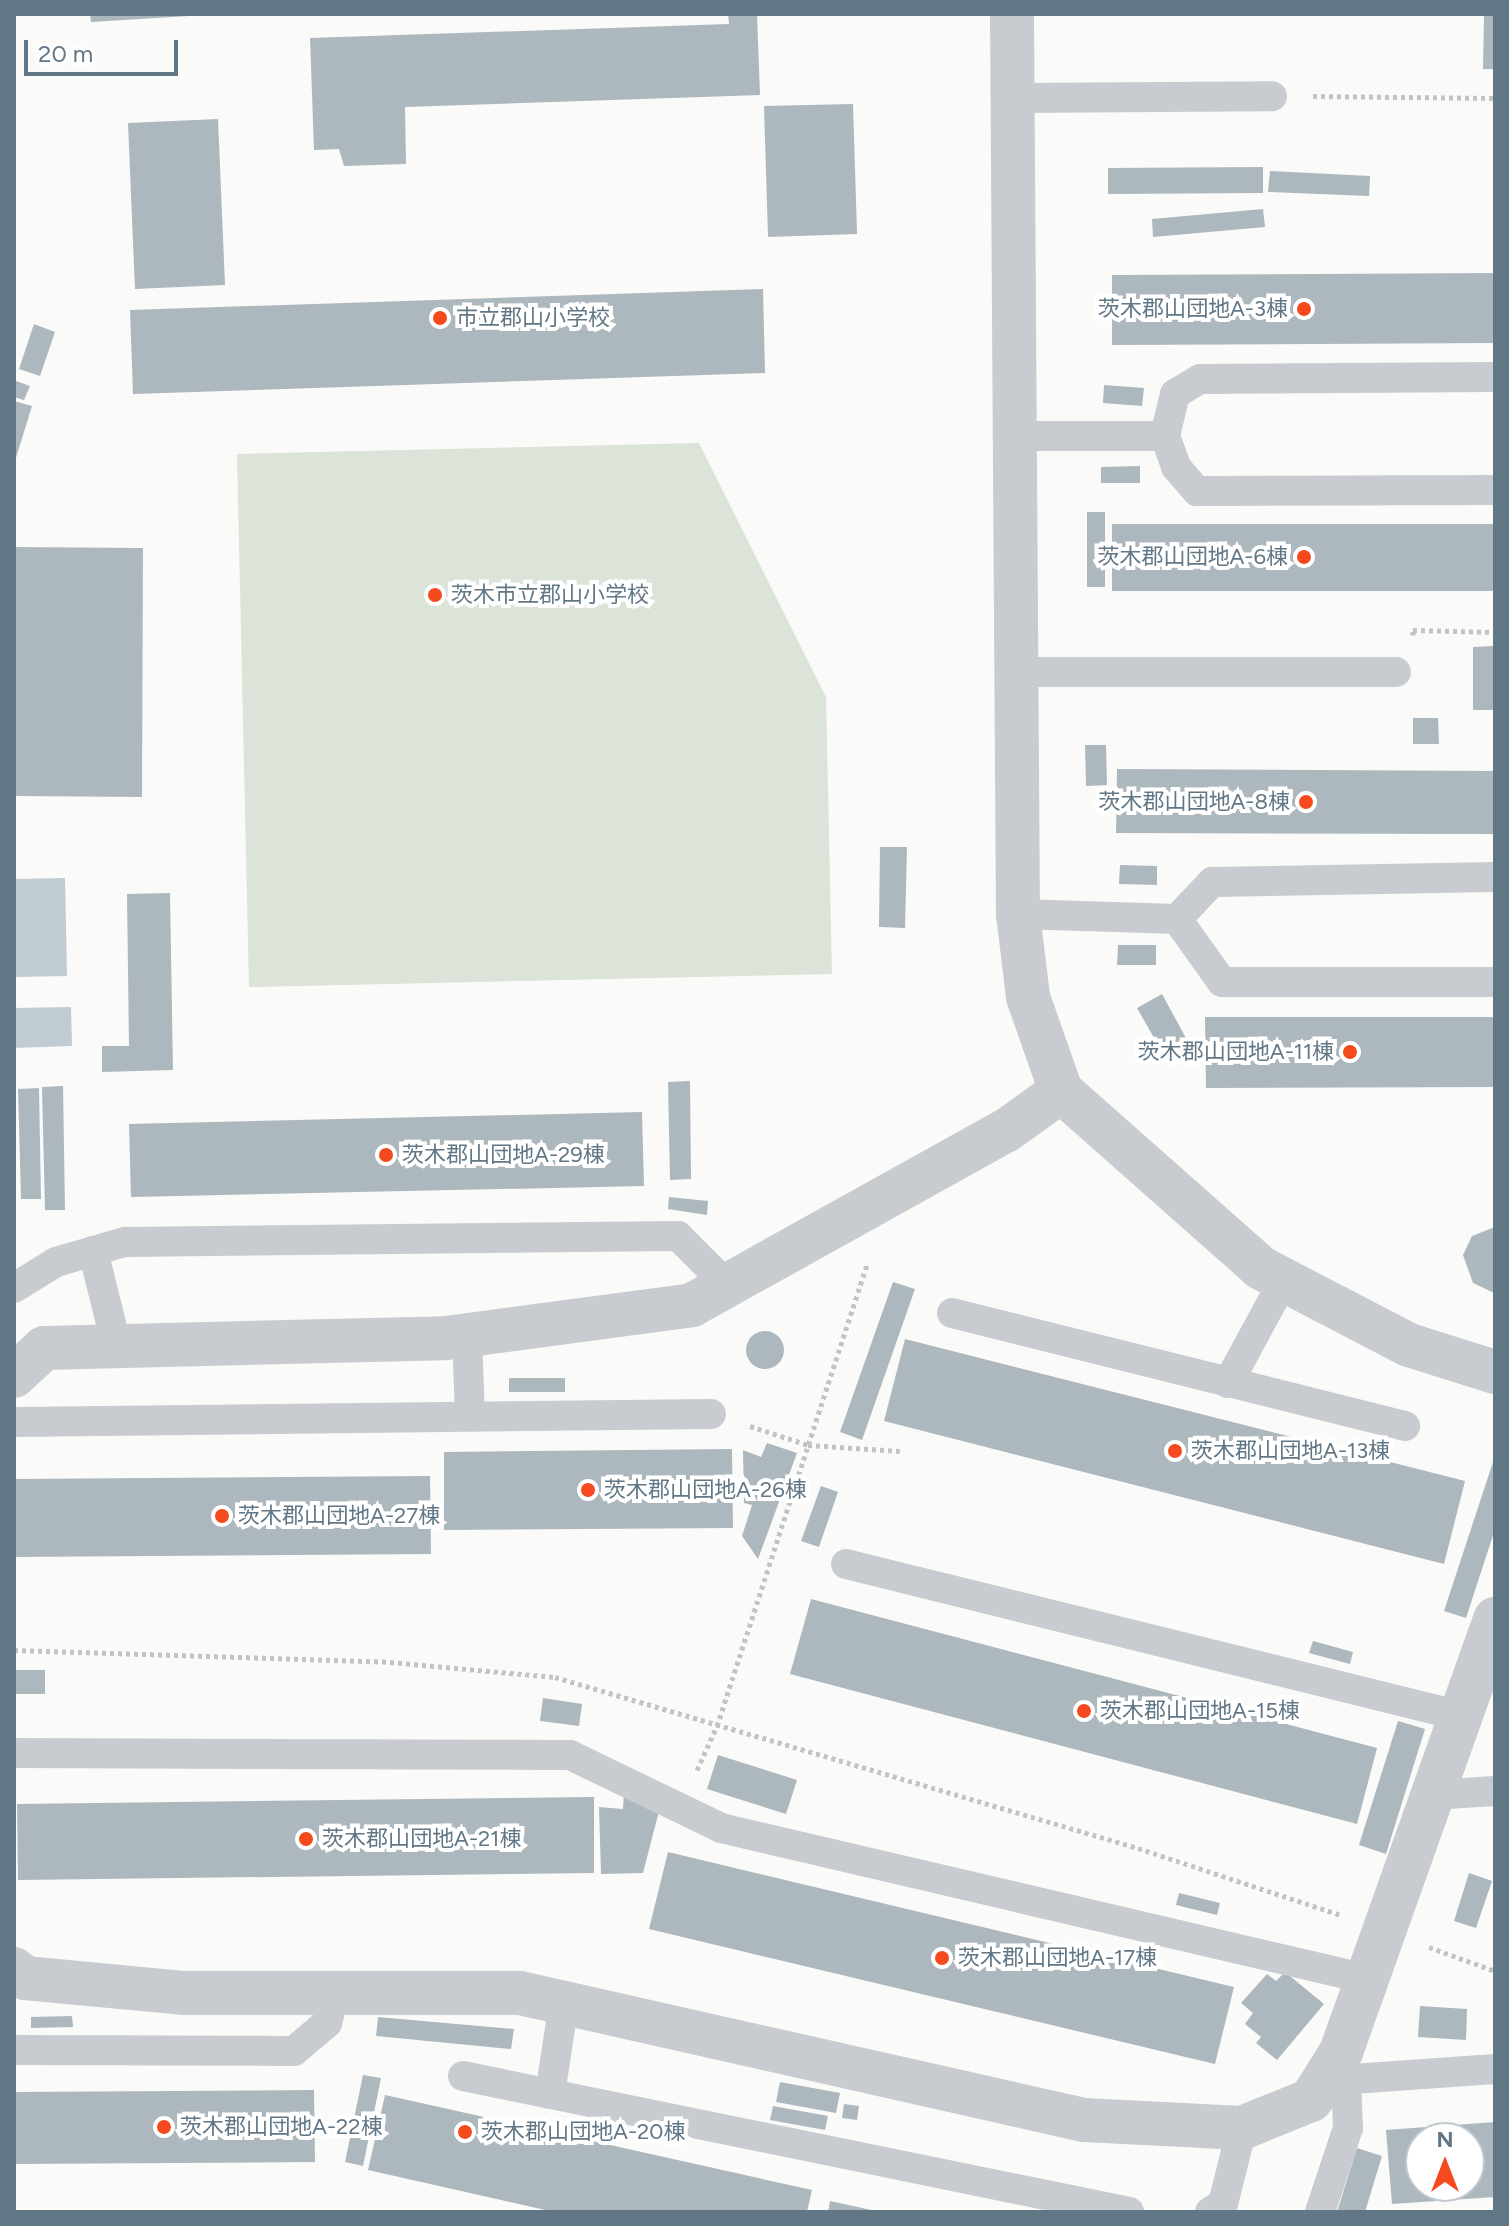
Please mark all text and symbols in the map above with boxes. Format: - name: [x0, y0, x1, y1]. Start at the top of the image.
- scale bar: [28, 24, 182, 74]
- text: 20 m: [38, 39, 93, 68]
- place label: 茨木郡山団地A-3棟: [1098, 296, 1288, 322]
- marker: 茨木郡山団地A-3棟: [1295, 300, 1313, 318]
- place label: 市立郡山小学校: [456, 305, 610, 331]
- marker: 市立郡山小学校: [431, 309, 449, 327]
- place label: 茨木郡山団地A-6棟: [1097, 544, 1288, 570]
- marker: 茨木郡山団地A-6棟: [1295, 548, 1313, 566]
- place label: 茨木市立郡山小学校: [451, 582, 649, 608]
- marker: 茨木市立郡山小学校: [426, 586, 444, 604]
- place label: 茨木郡山団地A-8棟: [1098, 789, 1290, 815]
- marker: 茨木郡山団地A-8棟: [1297, 793, 1315, 811]
- place label: 茨木郡山団地A-11棟: [1138, 1039, 1334, 1065]
- marker: 茨木郡山団地A-11棟: [1341, 1043, 1359, 1061]
- place label: 茨木郡山団地A-29棟: [402, 1142, 605, 1168]
- marker: 茨木郡山団地A-29棟: [377, 1146, 395, 1164]
- place label: 茨木郡山団地A-13棟: [1191, 1438, 1390, 1464]
- marker: 茨木郡山団地A-13棟: [1166, 1442, 1184, 1460]
- place label: 茨木郡山団地A-26棟: [604, 1477, 807, 1503]
- marker: 茨木郡山団地A-26棟: [579, 1481, 597, 1499]
- place label: 茨木郡山団地A-27棟: [238, 1503, 440, 1529]
- marker: 茨木郡山団地A-27棟: [213, 1507, 231, 1525]
- place label: 茨木郡山団地A-15棟: [1100, 1698, 1300, 1724]
- marker: 茨木郡山団地A-15棟: [1075, 1702, 1093, 1720]
- place label: 茨木郡山団地A-21棟: [322, 1826, 521, 1852]
- marker: 茨木郡山団地A-21棟: [297, 1830, 315, 1848]
- place label: 茨木郡山団地A-17棟: [958, 1945, 1157, 1971]
- marker: 茨木郡山団地A-17棟: [933, 1949, 951, 1967]
- place label: 茨木郡山団地A-22棟: [180, 2114, 383, 2140]
- marker: 茨木郡山団地A-22棟: [155, 2118, 173, 2136]
- place label: 茨木郡山団地A-20棟: [481, 2119, 685, 2145]
- north arrow: [1405, 2122, 1485, 2202]
- marker: 茨木郡山団地A-20棟: [456, 2123, 474, 2141]
- text: N: [1436, 2126, 1454, 2153]

